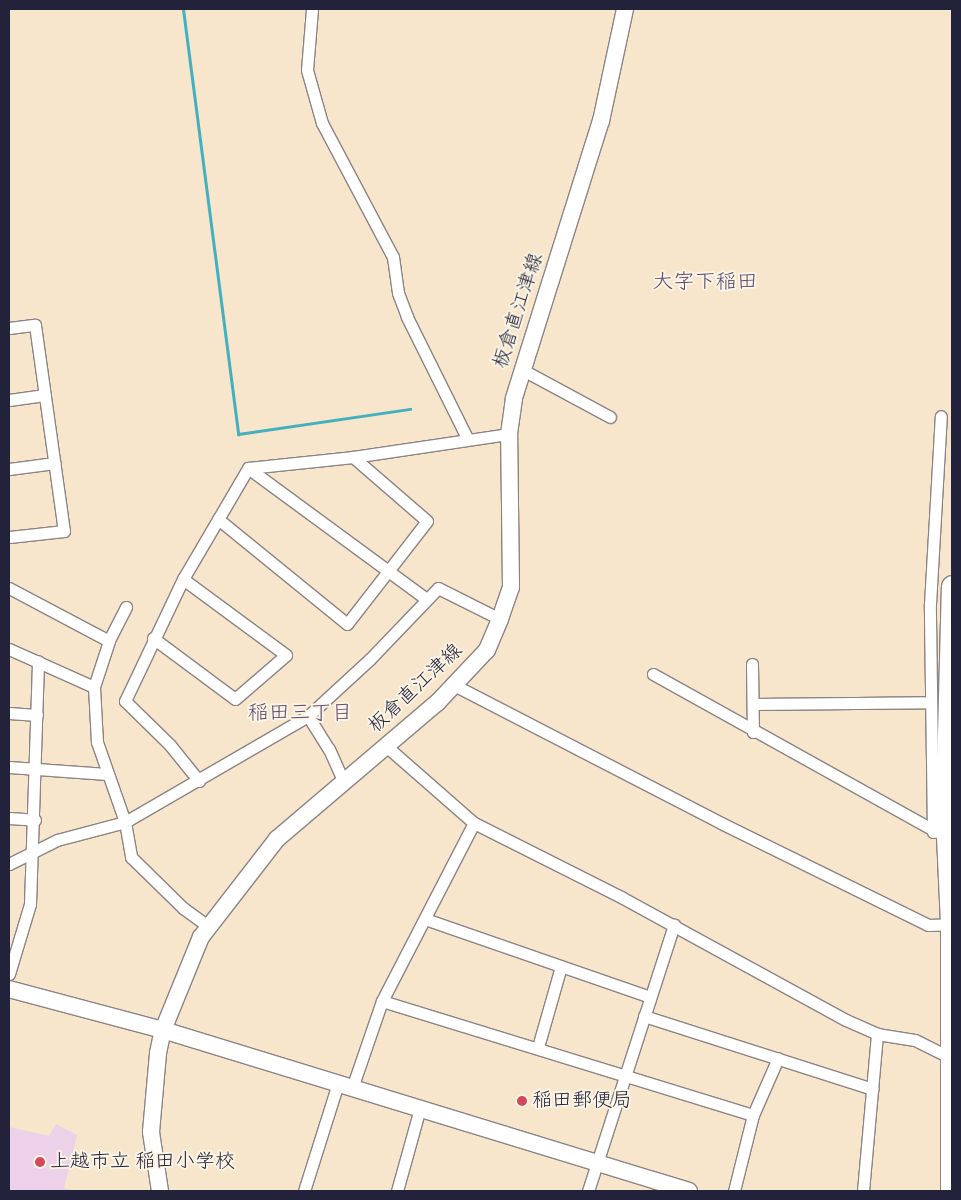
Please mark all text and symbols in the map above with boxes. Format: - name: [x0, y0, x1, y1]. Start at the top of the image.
- street label: 板倉直江津線: [489, 250, 549, 372]
- district label: 大字下稲田: [653, 270, 757, 296]
- street label: 板倉直江津線: [364, 639, 468, 739]
- district label: 稲田三丁目: [248, 701, 352, 727]
- place label: 稲田郵便局: [532, 1089, 632, 1113]
- marker: 稲田郵便局: [516, 1095, 528, 1107]
- place label: 上越市立 稲田小学校: [50, 1150, 235, 1174]
- marker: 上越市立 稲田小学校: [34, 1156, 46, 1168]

